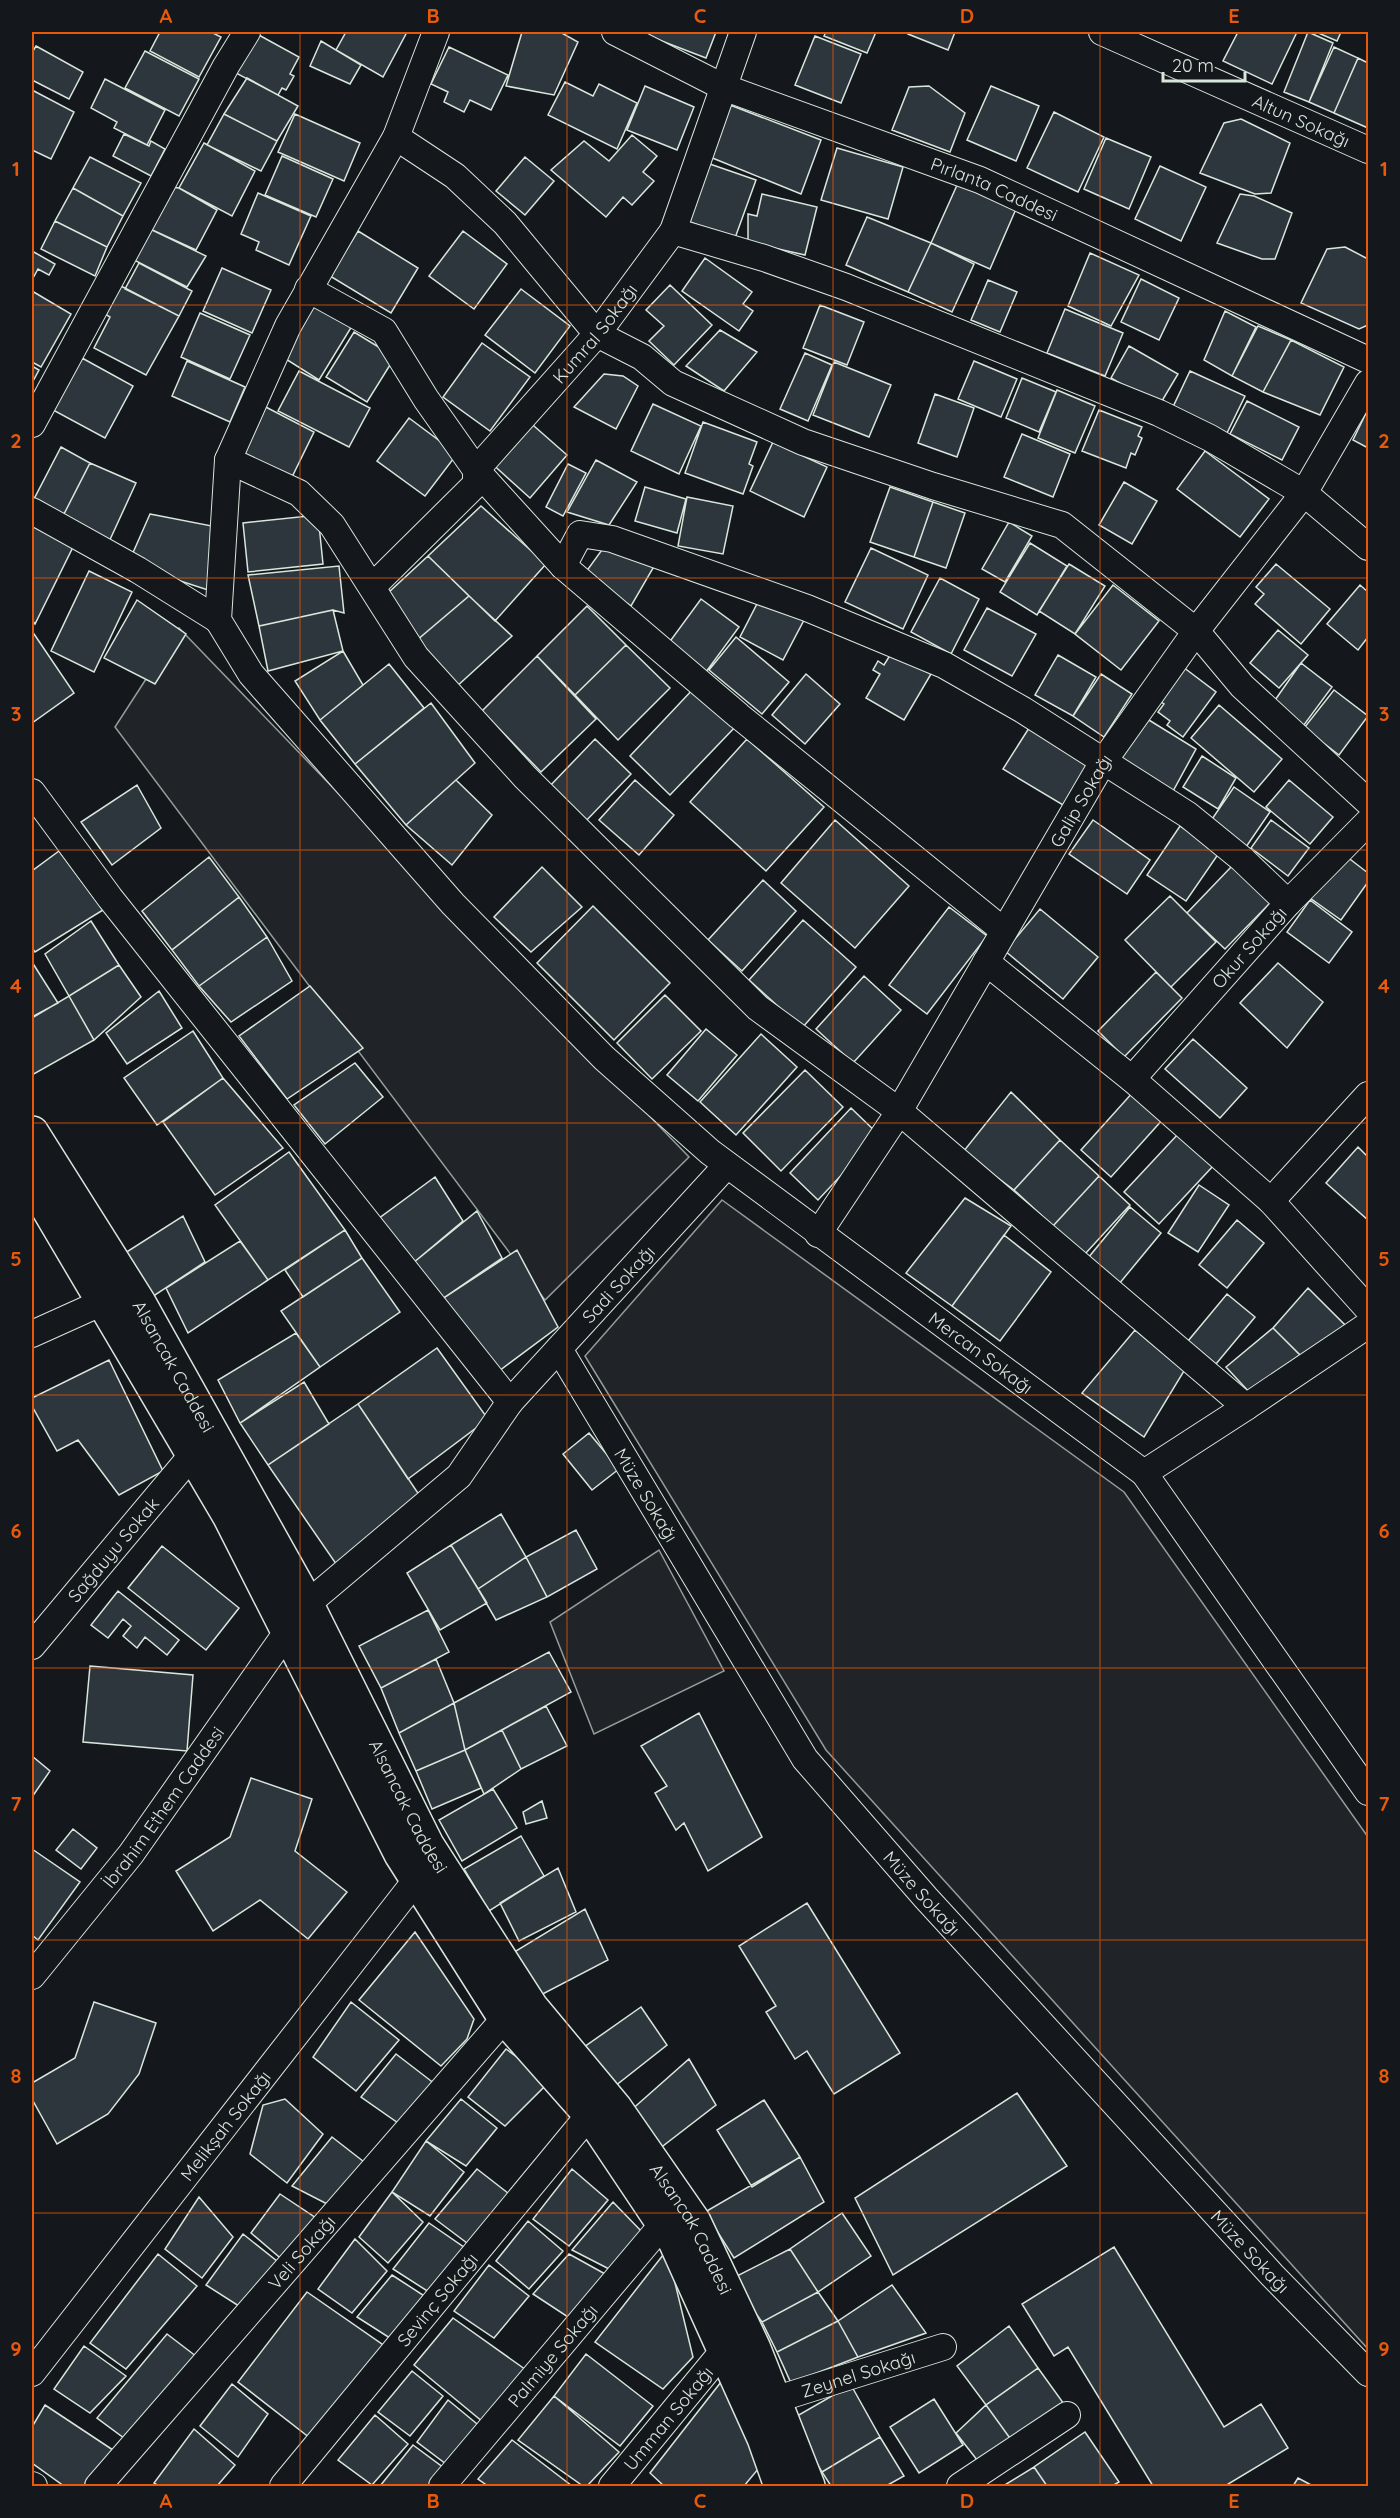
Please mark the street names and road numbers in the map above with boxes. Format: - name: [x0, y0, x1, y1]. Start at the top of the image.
- street label: Altun Sokağı: [1249, 89, 1353, 152]
- street label: Pırlanta Caddesi: [928, 152, 1061, 226]
- street label: Kumral Sokağı: [547, 279, 642, 388]
- street label: Galip Sokağı: [1044, 749, 1117, 851]
- street label: Okur Sokağı: [1206, 901, 1291, 993]
- street label: Sadi Sokağı: [577, 1240, 659, 1328]
- street label: Alsancak Caddesi: [128, 1296, 220, 1436]
- street label: Mercan Sokağı: [924, 1306, 1038, 1398]
- street label: Müze Sokağı: [610, 1444, 683, 1546]
- street label: Sağduyu Sokak: [62, 1492, 164, 1607]
- street label: İbrahim Ethem Caddesi: [97, 1722, 229, 1892]
- street label: Alsancak Caddesi: [365, 1736, 453, 1877]
- street label: Müze Sokağı: [879, 1846, 966, 1940]
- street label: Melikşah Sokağı: [175, 2065, 275, 2185]
- street label: Alsancak Caddesi: [645, 2159, 738, 2298]
- street label: Müze Sokağı: [1206, 2205, 1295, 2298]
- street label: Veli Sokağı: [263, 2210, 340, 2294]
- street label: Sevinç Sokağı: [392, 2248, 482, 2351]
- street label: Palmiye Sokağı: [502, 2299, 602, 2412]
- street label: Zeynel Sokağı: [798, 2345, 918, 2402]
- street label: Umman Sokağı: [618, 2361, 718, 2475]

